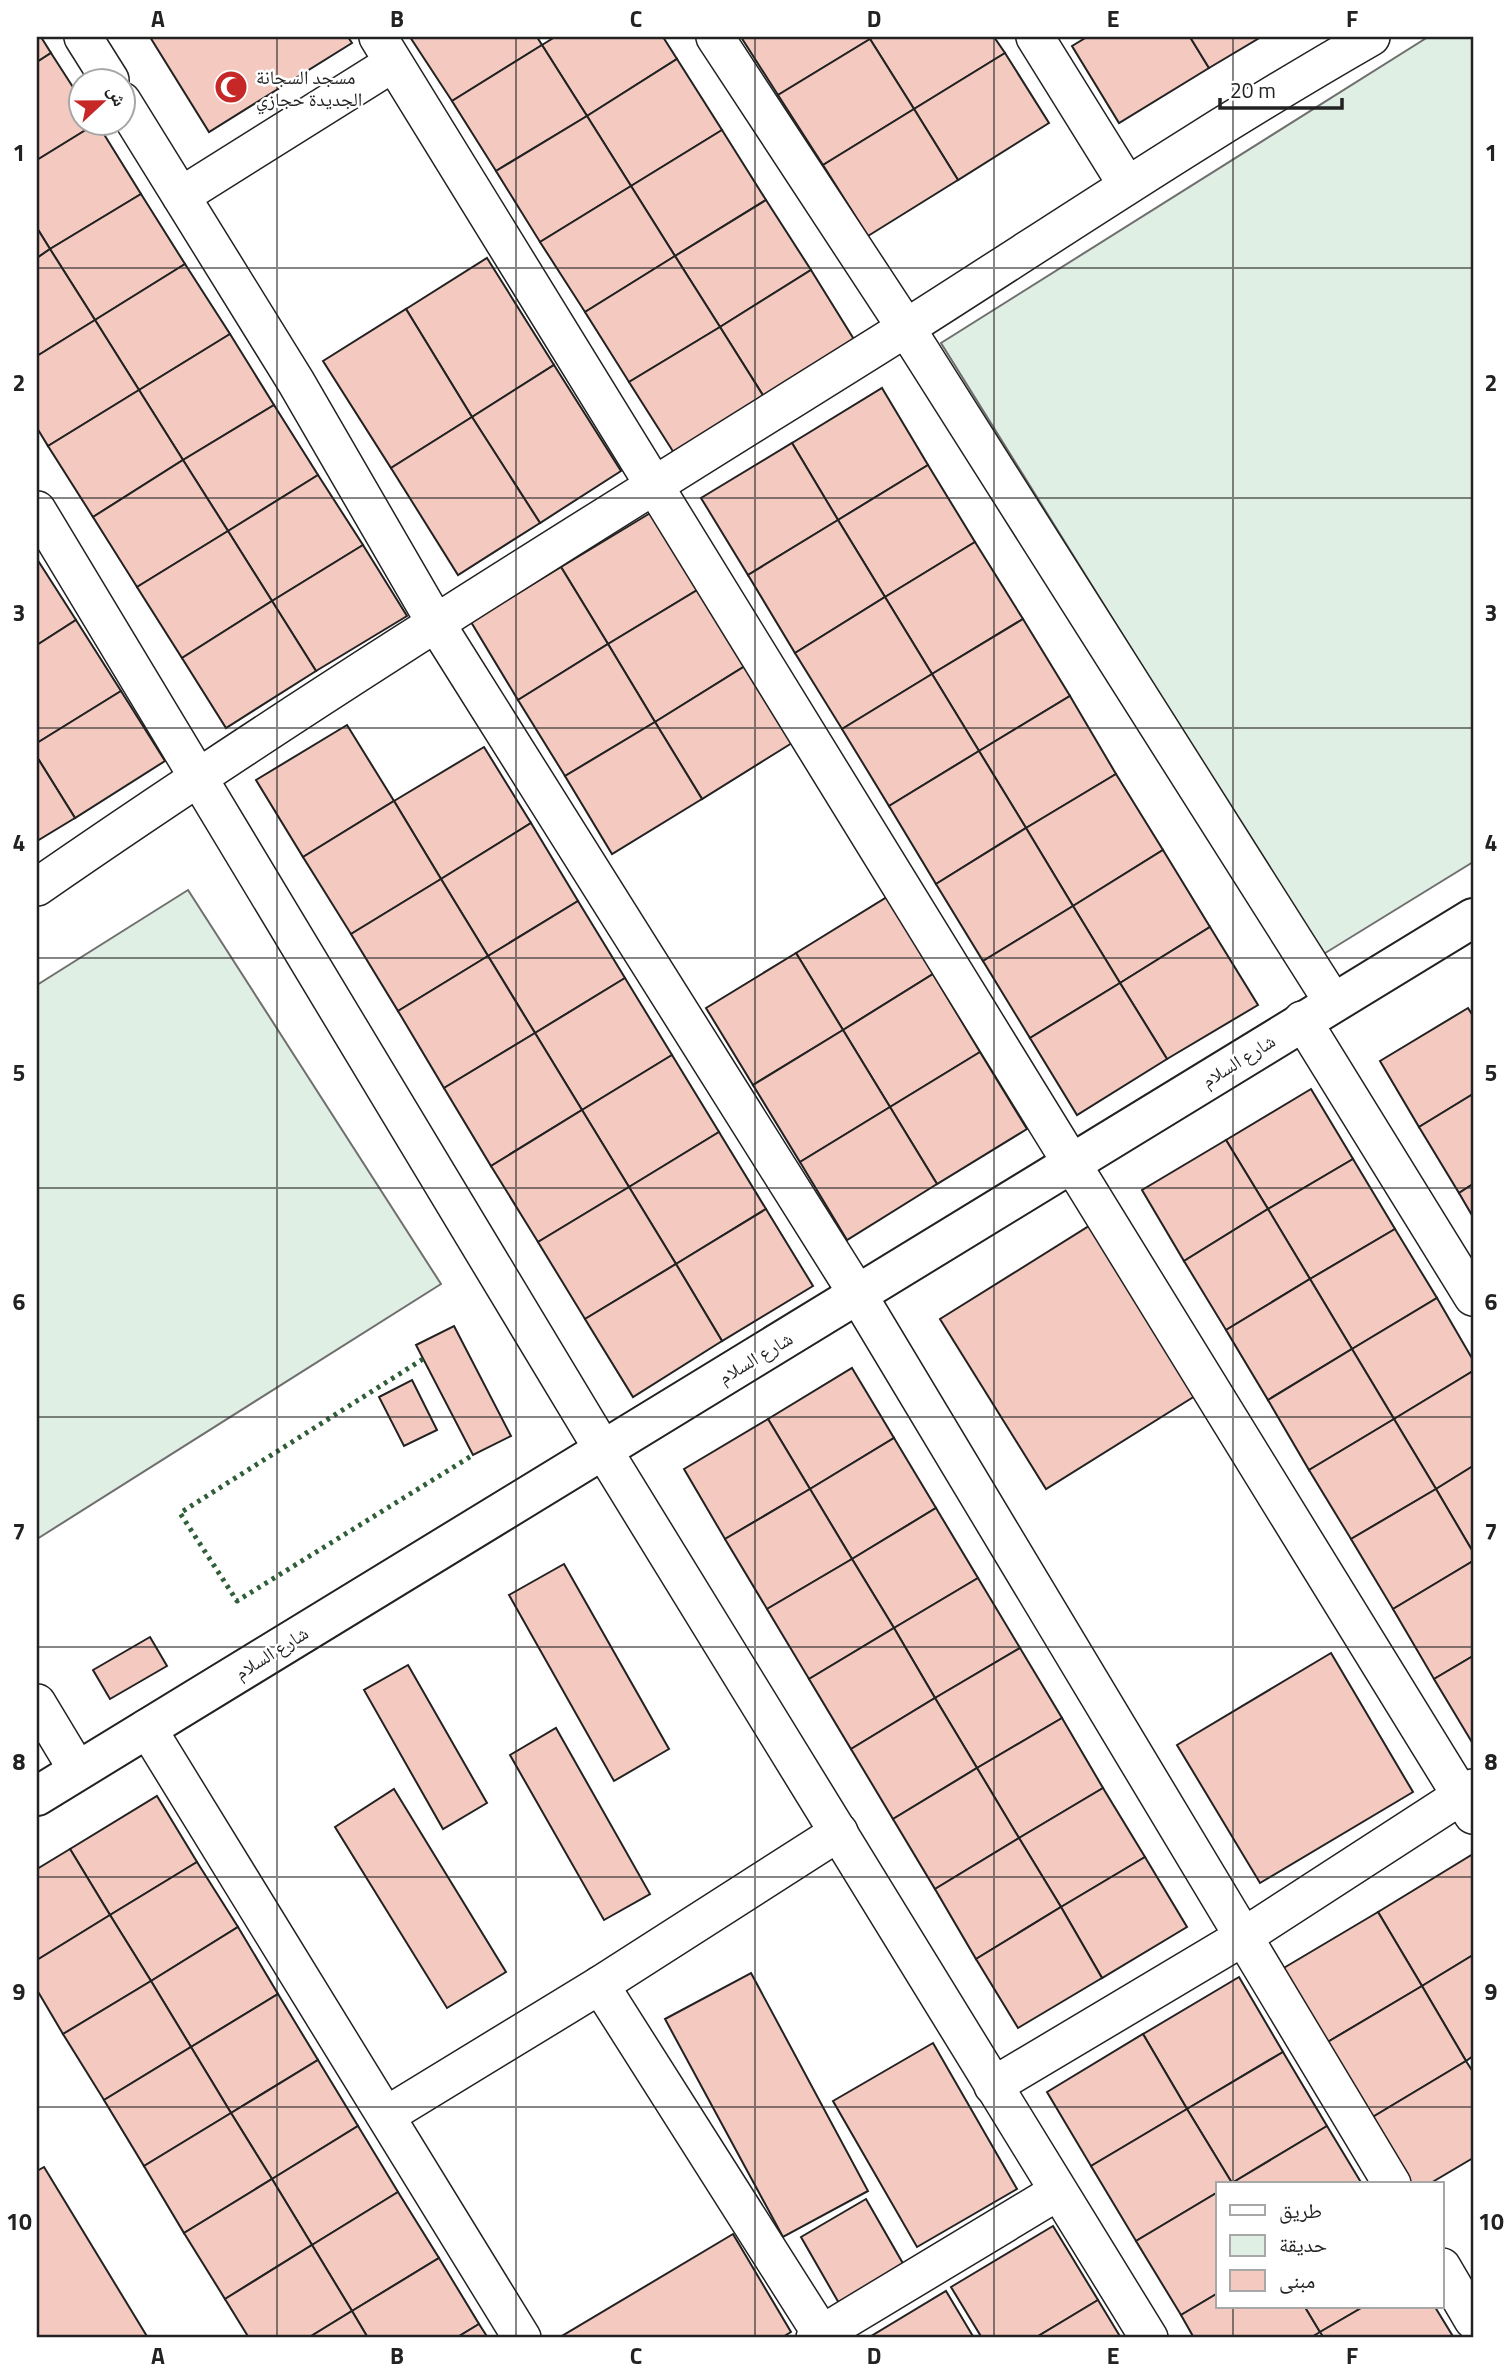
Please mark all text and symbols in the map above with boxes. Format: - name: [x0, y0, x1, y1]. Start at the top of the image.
- text: A: [151, 1, 165, 36]
- text: B: [390, 1, 404, 36]
- text: C: [630, 1, 642, 36]
- text: D: [867, 1, 881, 36]
- text: E: [1107, 1, 1119, 36]
- text: F: [1346, 1, 1358, 36]
- place label: مسجد السجانة الجديدة حجازي: [256, 62, 362, 114]
- north arrow: [66, 66, 136, 136]
- scale bar: [1220, 66, 1342, 110]
- mosque icon: مسجد السجانة الجديدة حجازي: [212, 68, 250, 106]
- text: 20 m: [1230, 74, 1276, 106]
- text: ش: [101, 81, 135, 110]
- text: 1: [13, 135, 25, 170]
- text: 1: [1485, 135, 1497, 170]
- text: 2: [13, 365, 25, 400]
- text: 2: [1485, 365, 1497, 400]
- text: 3: [13, 595, 25, 630]
- text: 3: [1485, 595, 1497, 630]
- text: 4: [13, 825, 25, 860]
- text: 4: [1485, 825, 1497, 860]
- street label: شارع السلام: [1195, 1026, 1281, 1094]
- text: 5: [13, 1055, 25, 1090]
- text: 5: [1485, 1055, 1497, 1090]
- text: 6: [13, 1284, 26, 1319]
- text: 6: [1485, 1284, 1498, 1319]
- street label: شارع السلام: [712, 1323, 798, 1391]
- text: 7: [13, 1514, 25, 1549]
- text: 7: [1485, 1514, 1497, 1549]
- street label: شارع السلام: [228, 1618, 314, 1686]
- text: 8: [13, 1744, 26, 1779]
- text: 8: [1485, 1744, 1498, 1779]
- text: 9: [13, 1974, 26, 2009]
- text: 9: [1485, 1974, 1498, 2009]
- legend: [1216, 2182, 1444, 2308]
- text: طريق: [1279, 2194, 1322, 2226]
- text: 10: [6, 2204, 32, 2239]
- text: 10: [1478, 2204, 1504, 2239]
- text: حديقة: [1279, 2228, 1327, 2260]
- text: مبنى: [1279, 2264, 1315, 2296]
- text: A: [151, 2338, 165, 2373]
- text: B: [390, 2338, 404, 2373]
- text: C: [630, 2338, 642, 2373]
- text: D: [867, 2338, 881, 2373]
- text: E: [1107, 2338, 1119, 2373]
- text: F: [1346, 2338, 1358, 2373]

